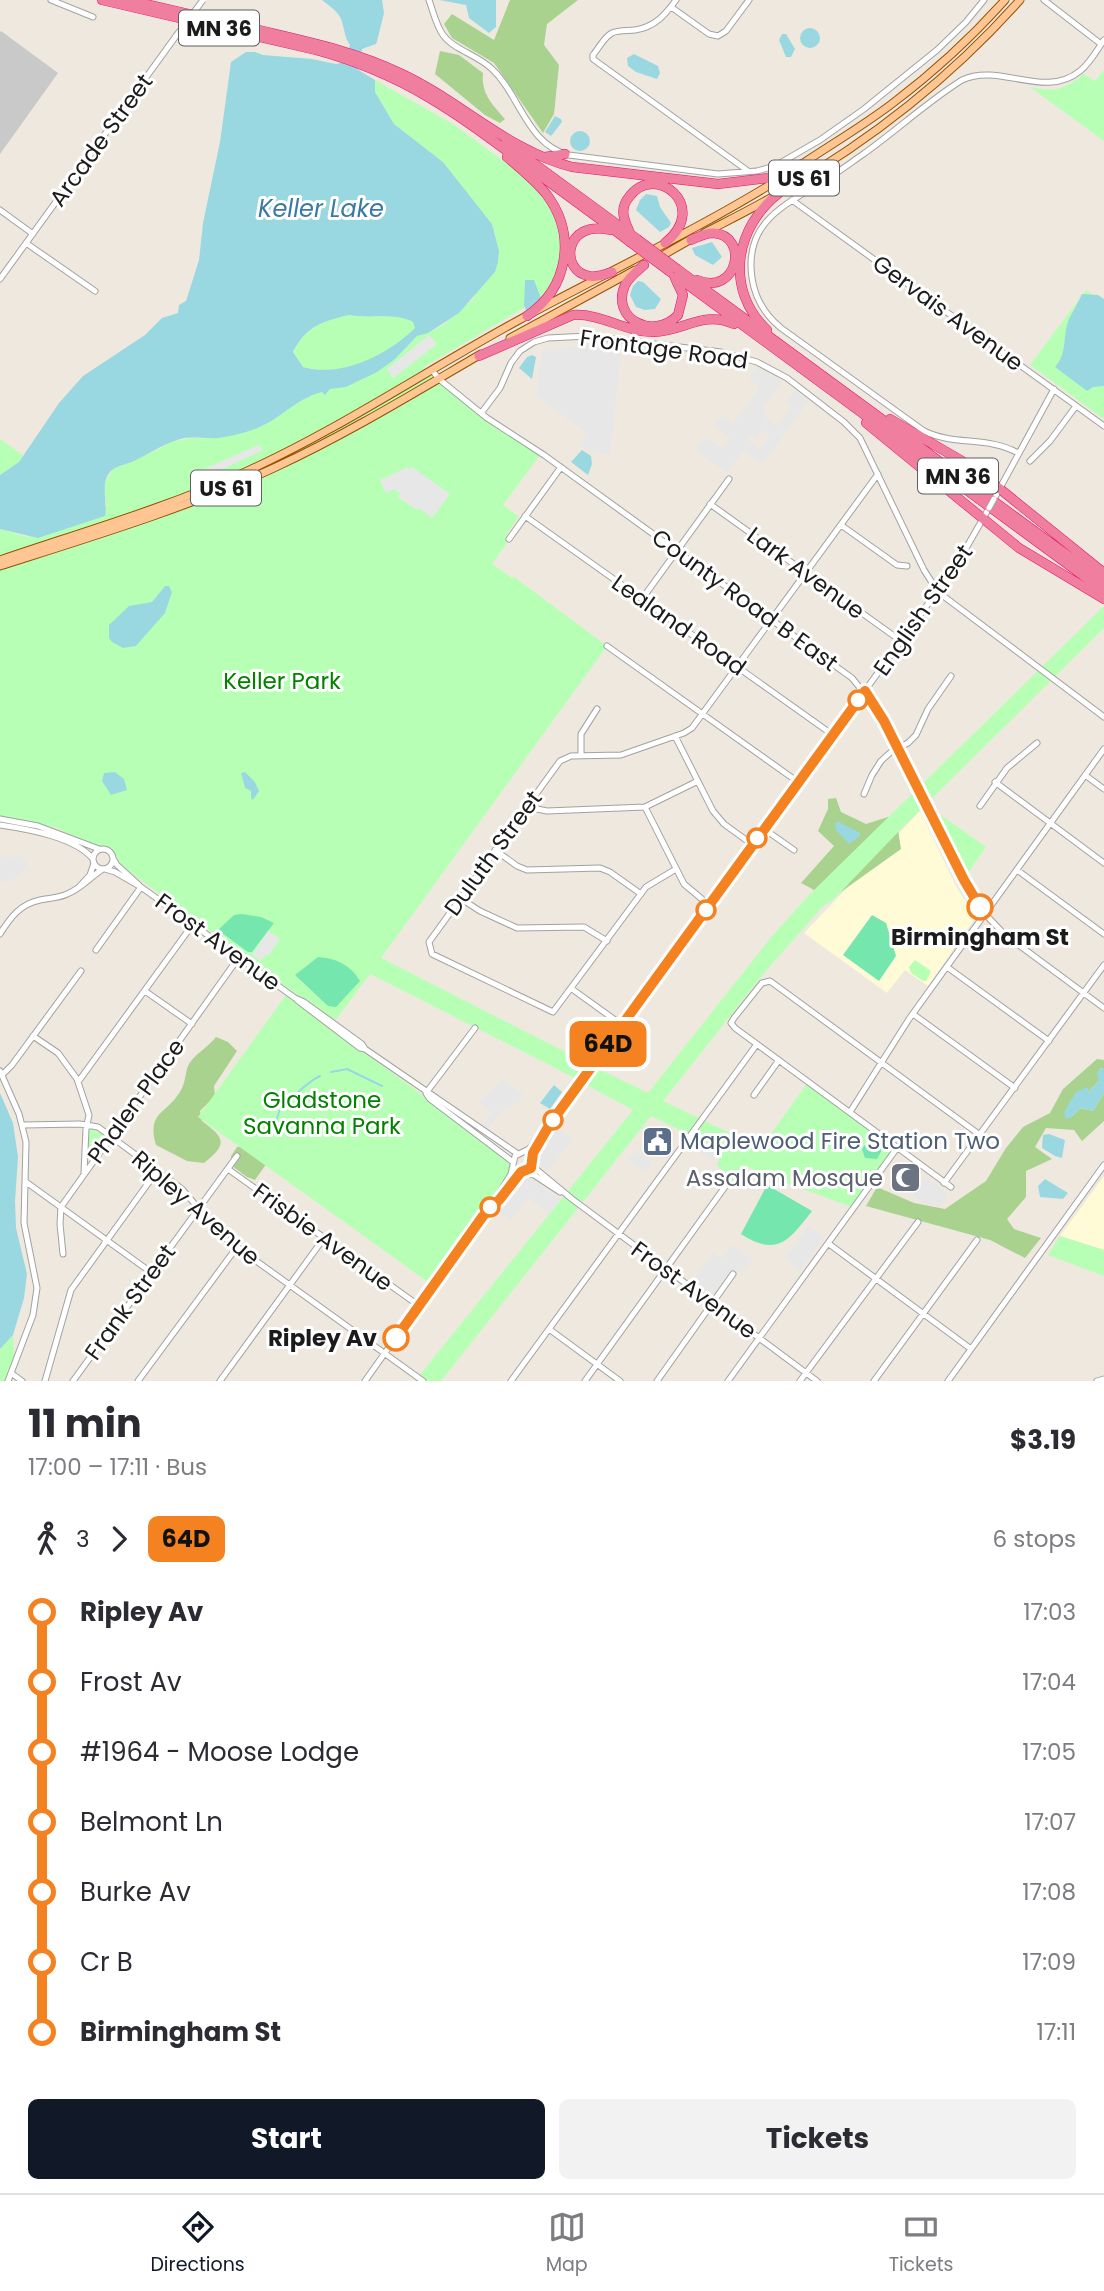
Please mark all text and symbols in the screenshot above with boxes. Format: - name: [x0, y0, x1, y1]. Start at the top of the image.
- road number: MN 36: [179, 10, 259, 46]
- street label: Arcade Street: [42, 67, 160, 213]
- road number: US 61: [769, 160, 839, 196]
- water label: Keller Lake: [258, 192, 384, 225]
- street label: Gervais Avenue: [866, 247, 1030, 379]
- street label: Frontage Road: [578, 321, 750, 377]
- road number: MN 36: [918, 458, 998, 494]
- road number: US 61: [191, 470, 261, 505]
- street label: Lark Avenue: [741, 519, 871, 627]
- street label: County Road B East: [645, 521, 845, 679]
- street label: English Street: [866, 538, 980, 682]
- street label: Lealand Road: [605, 567, 753, 683]
- park label: Keller Park: [223, 665, 341, 697]
- unlabelled marker: [848, 690, 868, 710]
- street label: Duluth Street: [437, 784, 549, 922]
- unlabelled marker: [747, 828, 767, 848]
- street label: Frost Avenue: [149, 886, 287, 998]
- marker: Birmingham St: [967, 894, 993, 920]
- unlabelled marker: [696, 900, 716, 920]
- place label: Birmingham St: [891, 921, 1069, 953]
- line badge: 64D: [568, 1021, 648, 1067]
- text: 64D: [584, 1027, 632, 1060]
- street label: Phalen Place: [80, 1032, 192, 1170]
- park label: Gladstone Savanna Park: [243, 1084, 401, 1142]
- unlabelled marker: [543, 1110, 563, 1130]
- public building icon: Maplewood Fire Station Two: [640, 1124, 674, 1158]
- place label: Maplewood Fire Station Two: [680, 1125, 1000, 1157]
- street label: Ripley Avenue: [125, 1143, 267, 1273]
- mosque icon: Assalam Mosque: [889, 1161, 923, 1195]
- place label: Assalam Mosque: [686, 1162, 883, 1194]
- street label: Frisbie Avenue: [247, 1175, 399, 1299]
- unlabelled marker: [480, 1197, 500, 1217]
- street label: Frost Avenue: [625, 1234, 763, 1346]
- street label: Frank Street: [77, 1238, 183, 1366]
- place label: Ripley Av: [268, 1322, 378, 1354]
- marker: Ripley Av: [383, 1325, 409, 1351]
- text: 11 min: [28, 1397, 142, 1450]
- text: $3.19: [1010, 1422, 1076, 1458]
- text: 17:00 – 17:11 · Bus: [28, 1451, 207, 1483]
- icon: walk: [28, 1520, 66, 1558]
- icon: forward: [100, 1520, 138, 1558]
- text: 64D: [162, 1522, 211, 1555]
- text: 3: [76, 1523, 90, 1555]
- text: 6 stops: [993, 1523, 1076, 1555]
- text: Ripley Av: [80, 1594, 203, 1630]
- text: 17:03: [1023, 1596, 1076, 1628]
- text: Frost Av: [80, 1664, 182, 1700]
- text: 17:04: [1022, 1666, 1076, 1698]
- text: #1964 - Moose Lodge: [80, 1734, 359, 1770]
- text: 17:05: [1022, 1736, 1076, 1768]
- text: Belmont Ln: [80, 1804, 223, 1840]
- text: 17:07: [1024, 1806, 1076, 1838]
- text: Burke Av: [80, 1874, 191, 1910]
- text: 17:08: [1022, 1876, 1076, 1908]
- text: Cr B: [80, 1944, 133, 1980]
- text: 17:09: [1022, 1946, 1076, 1978]
- text: Birmingham St: [80, 2014, 281, 2050]
- text: 17:11: [1036, 2016, 1076, 2048]
- button: Start: [28, 2099, 545, 2179]
- button: Tickets: [559, 2099, 1076, 2179]
- tab: Directions: [150, 2208, 245, 2279]
- tab: Map: [546, 2208, 588, 2279]
- tab: Tickets: [889, 2208, 954, 2279]

